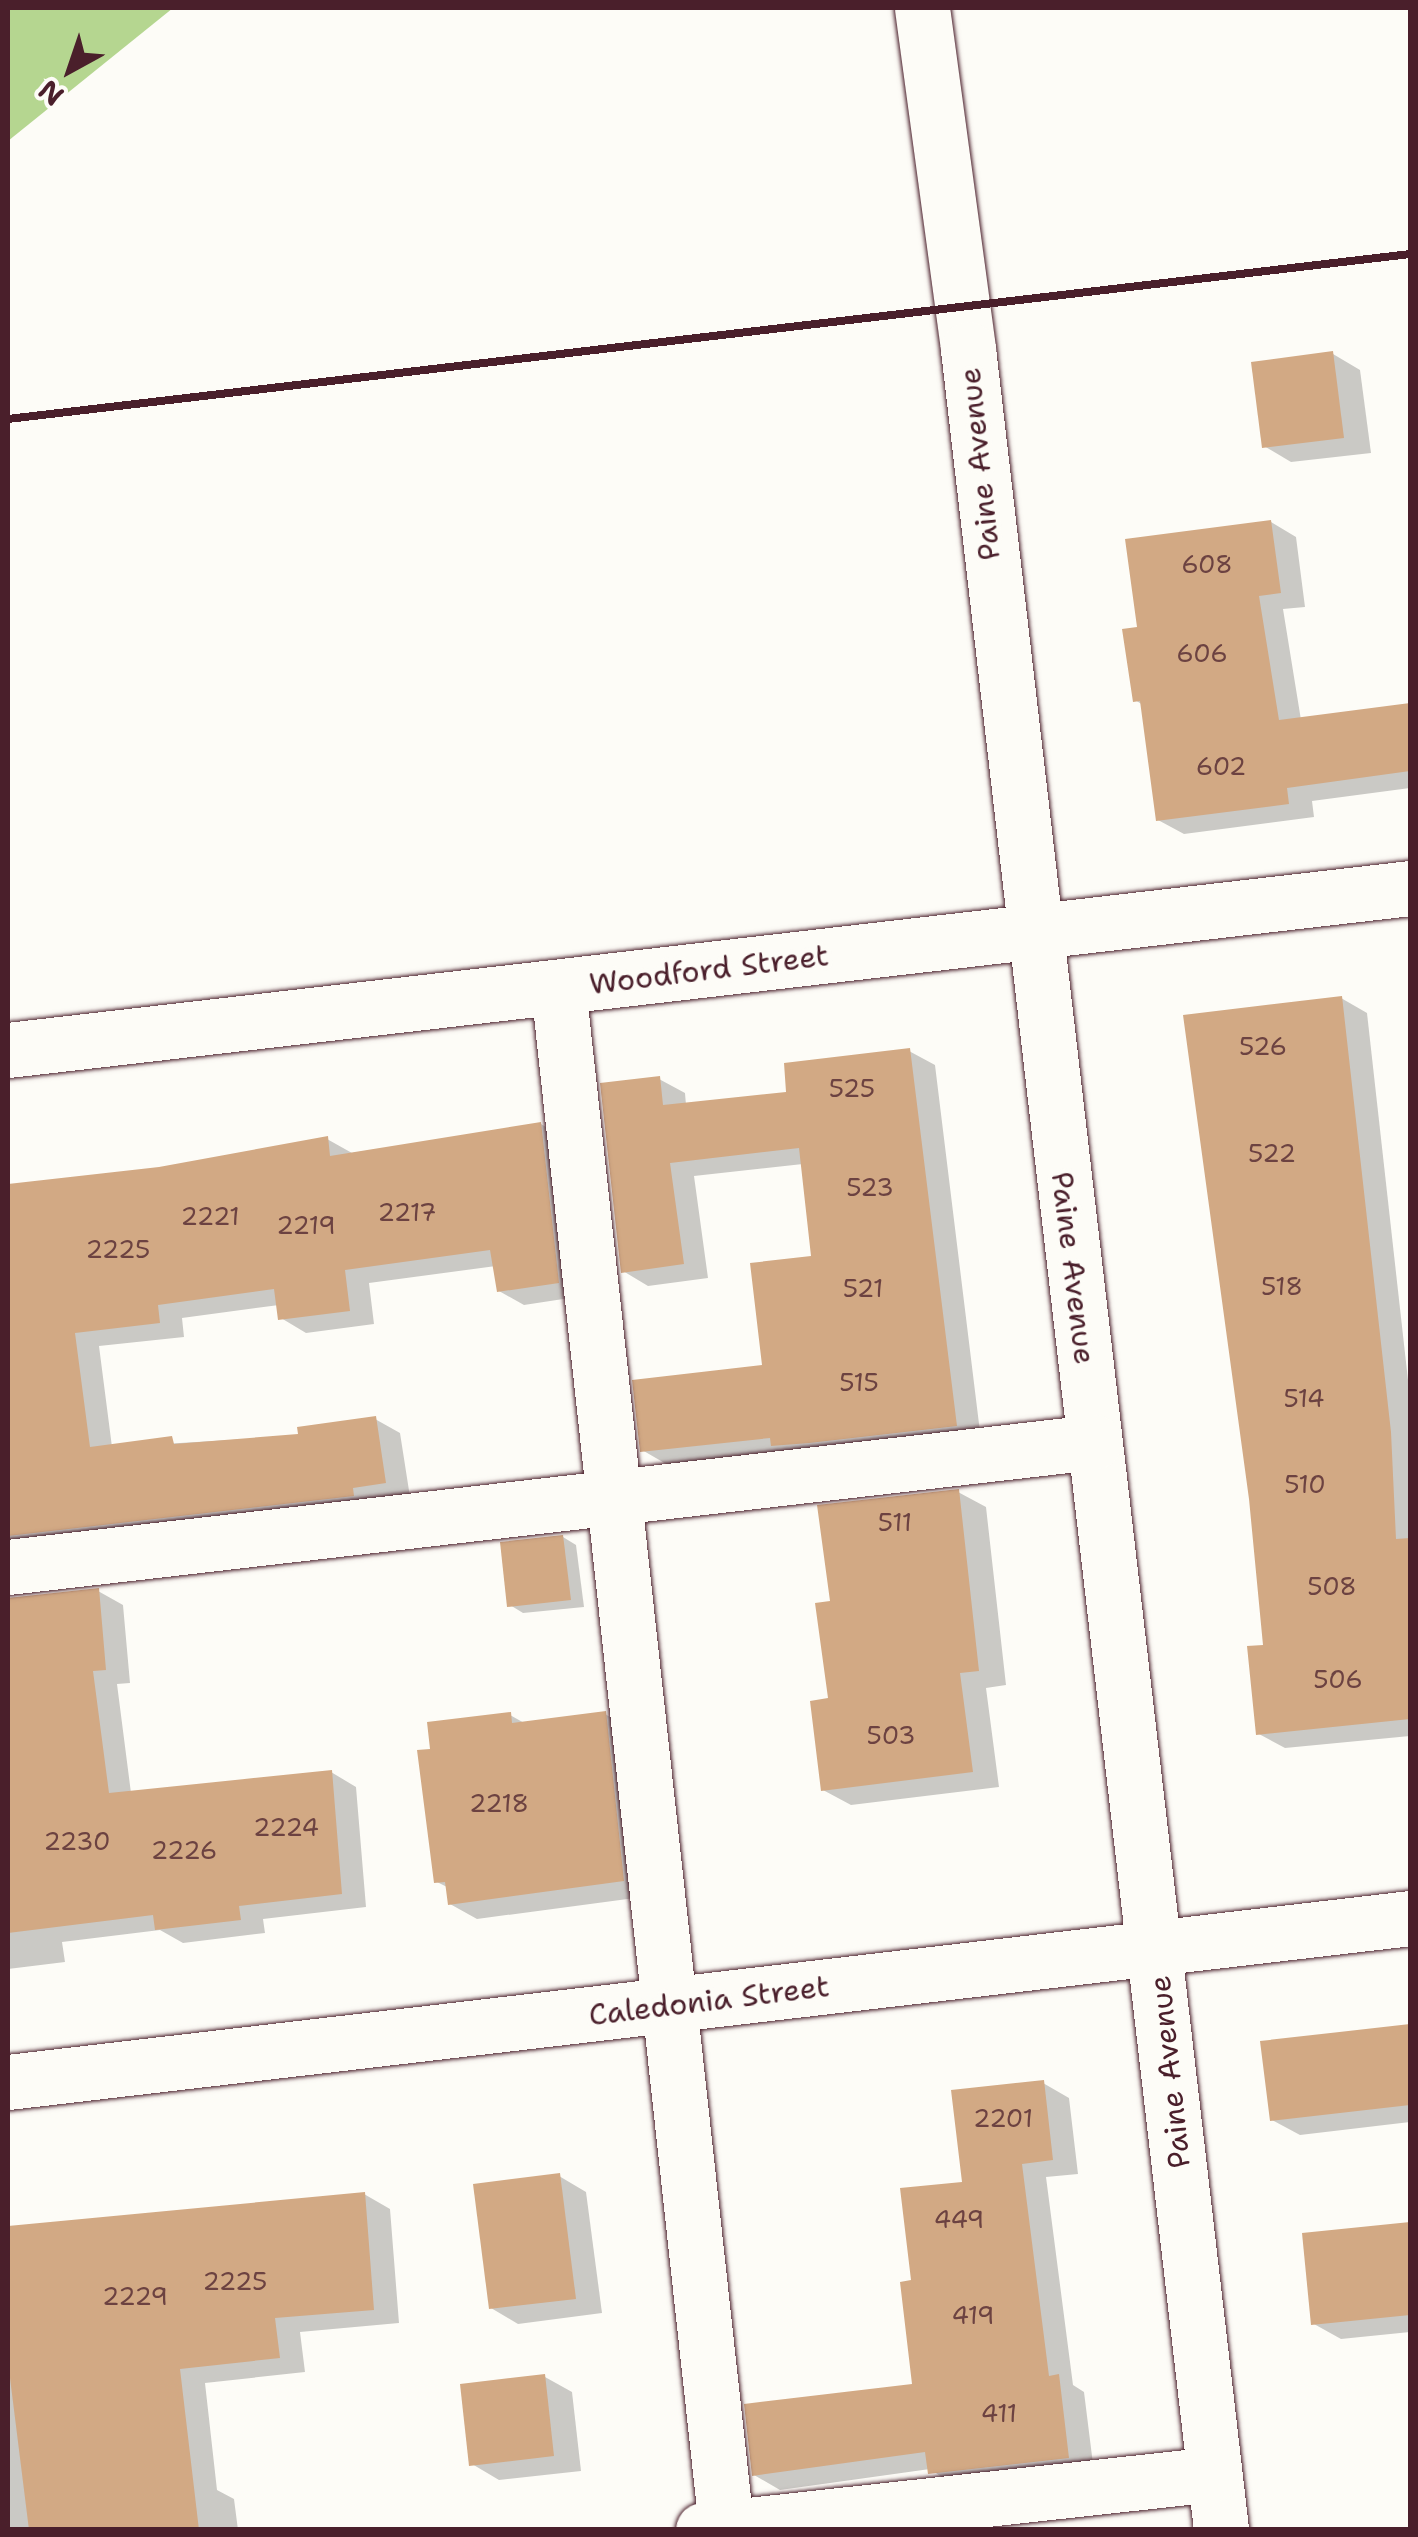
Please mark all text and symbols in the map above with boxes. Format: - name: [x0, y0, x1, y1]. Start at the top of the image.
- north arrow: [20, 20, 120, 120]
- text: N: [30, 71, 71, 115]
- street label: Paine Avenue: [952, 366, 1008, 562]
- house number: 608: [1181, 549, 1233, 579]
- house number: 606: [1176, 638, 1228, 668]
- house number: 602: [1196, 751, 1246, 781]
- street label: Woodford Street: [587, 937, 831, 1003]
- house number: 526: [1239, 1031, 1287, 1061]
- house number: 525: [829, 1073, 875, 1103]
- house number: 522: [1248, 1138, 1296, 1168]
- street label: Paine Avenue: [1043, 1170, 1103, 1366]
- house number: 523: [846, 1172, 894, 1202]
- house number: 2217: [377, 1197, 437, 1227]
- house number: 2221: [180, 1201, 240, 1231]
- house number: 2219: [276, 1210, 336, 1240]
- house number: 2225: [86, 1234, 150, 1264]
- house number: 518: [1261, 1271, 1303, 1301]
- house number: 521: [843, 1273, 883, 1303]
- house number: 515: [839, 1367, 879, 1397]
- house number: 514: [1283, 1383, 1325, 1413]
- house number: 510: [1284, 1469, 1326, 1499]
- house number: 511: [878, 1507, 912, 1537]
- house number: 508: [1307, 1571, 1357, 1601]
- house number: 506: [1313, 1664, 1363, 1694]
- house number: 503: [867, 1720, 915, 1750]
- house number: 2218: [469, 1788, 529, 1818]
- house number: 2224: [253, 1812, 319, 1842]
- house number: 2230: [44, 1826, 110, 1856]
- house number: 2226: [151, 1835, 217, 1865]
- street label: Caledonia Street: [587, 1968, 831, 2034]
- street label: Paine Avenue: [1142, 1974, 1198, 2170]
- house number: 2201: [973, 2103, 1033, 2133]
- house number: 449: [934, 2204, 984, 2234]
- house number: 2225: [203, 2266, 267, 2296]
- house number: 2229: [102, 2281, 168, 2311]
- house number: 419: [951, 2300, 995, 2330]
- house number: 411: [981, 2398, 1017, 2428]

